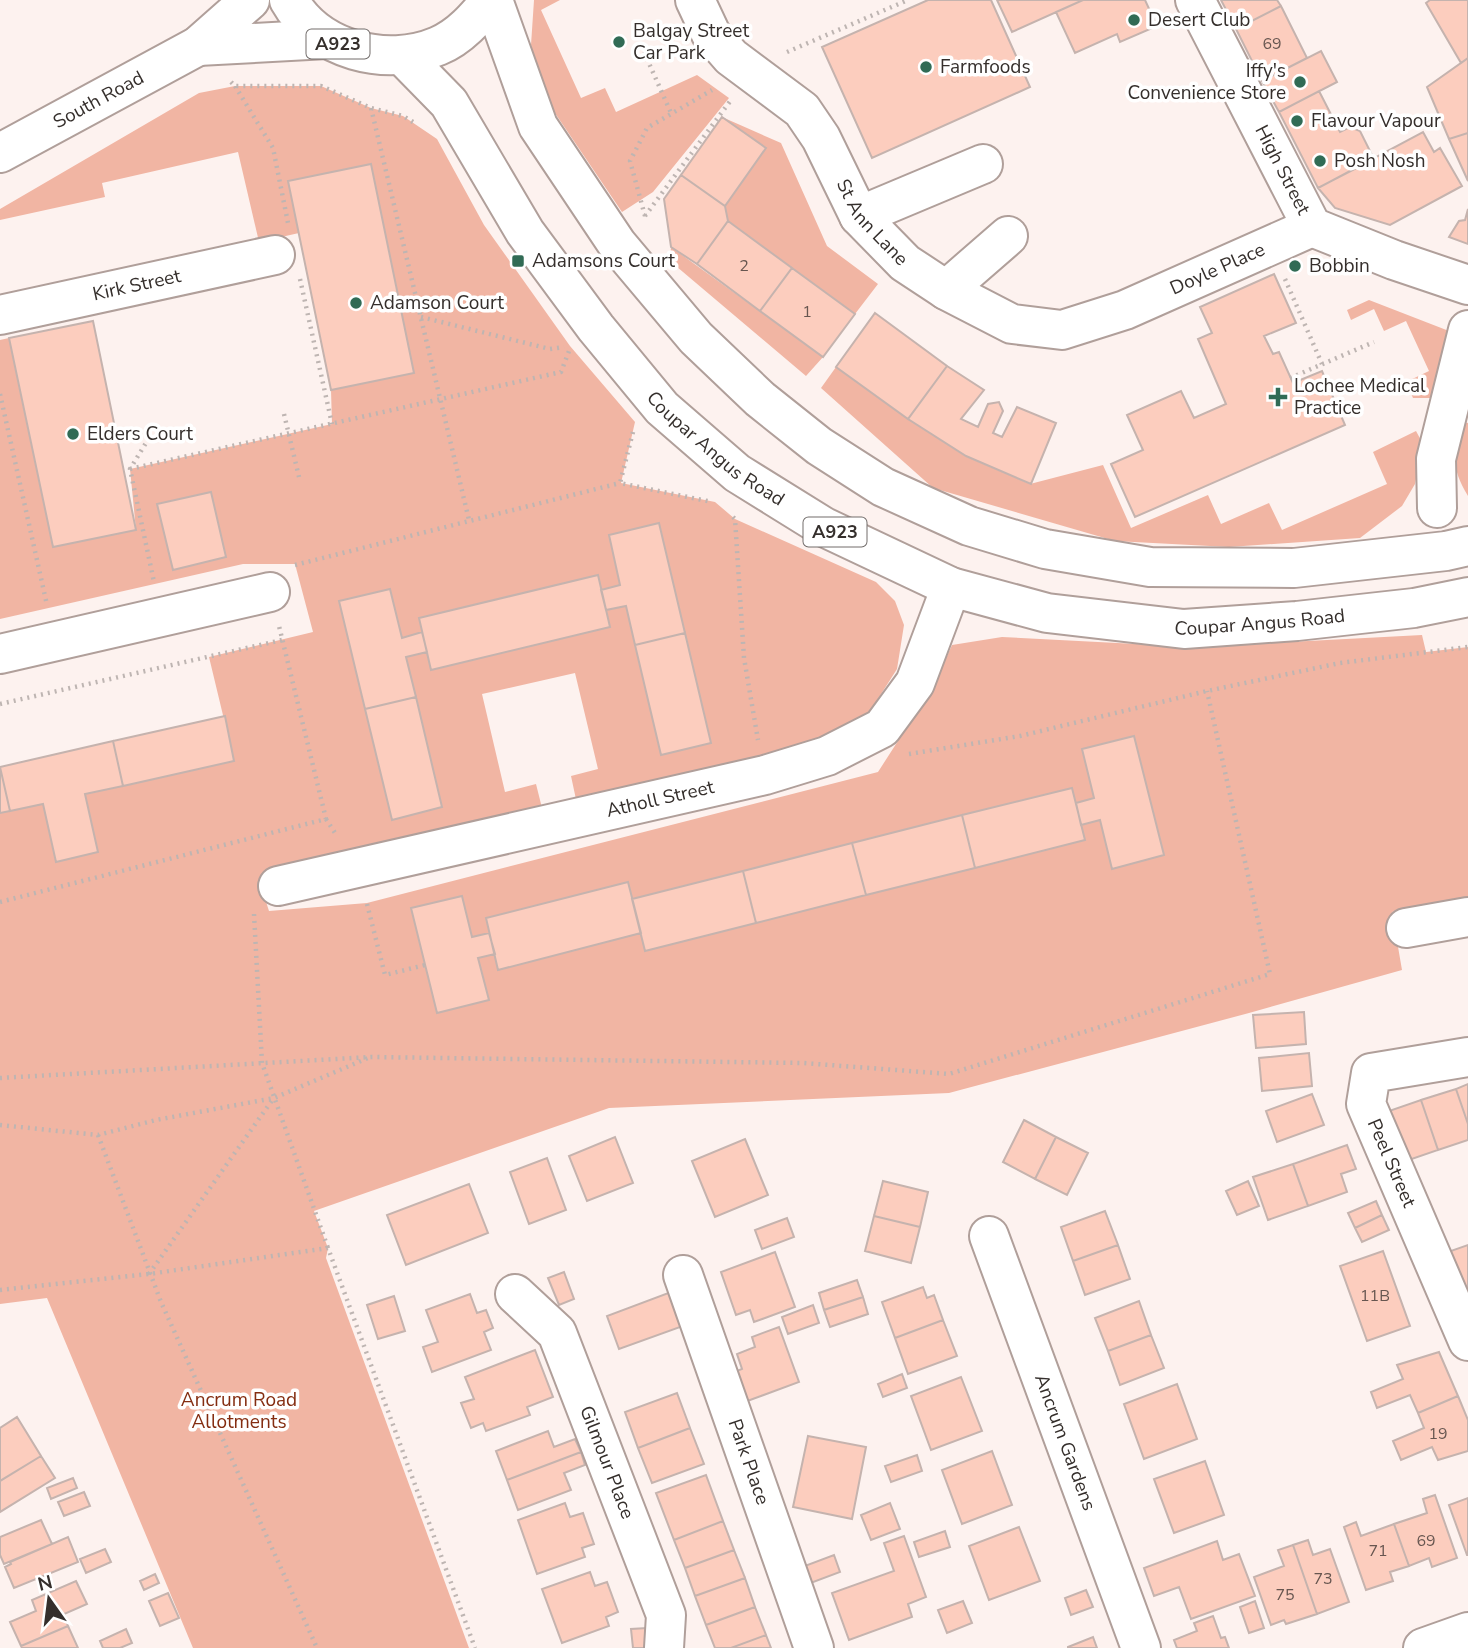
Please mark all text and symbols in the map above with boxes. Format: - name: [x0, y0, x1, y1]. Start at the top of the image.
- place label: Desert Club: [1148, 7, 1250, 33]
- marker: Desert Club: [1126, 12, 1142, 28]
- place label: Balgay Street Car Park: [633, 18, 749, 66]
- road number: A923: [306, 29, 370, 58]
- house number: 69: [1262, 33, 1282, 55]
- marker: Balgay Street Car Park: [611, 34, 627, 50]
- place label: Farmfoods: [940, 54, 1031, 80]
- place label: Iffy's Convenience Store: [1128, 58, 1286, 106]
- marker: Farmfoods: [918, 59, 934, 75]
- street label: South Road: [49, 65, 148, 135]
- marker: Iffy's Convenience Store: [1292, 74, 1308, 90]
- place label: Flavour Vapour: [1311, 108, 1441, 134]
- marker: Flavour Vapour: [1289, 113, 1305, 129]
- street label: High Street: [1249, 120, 1317, 219]
- place label: Posh Nosh: [1334, 148, 1426, 174]
- marker: Posh Nosh: [1312, 153, 1328, 169]
- street label: St Ann Lane: [830, 175, 914, 272]
- street label: Doyle Place: [1166, 237, 1269, 301]
- place label: Adamsons Court: [532, 248, 675, 274]
- marker: Adamsons Court: [510, 253, 526, 269]
- place label: Bobbin: [1309, 253, 1370, 279]
- house number: 2: [739, 255, 749, 277]
- marker: Bobbin: [1287, 258, 1303, 274]
- street label: Kirk Street: [90, 263, 184, 307]
- place label: Adamson Court: [370, 290, 504, 316]
- marker: Adamson Court: [348, 295, 364, 311]
- house number: 1: [802, 301, 812, 323]
- place label: Lochee Medical Practice: [1294, 373, 1426, 421]
- street label: Coupar Angus Road: [640, 386, 789, 512]
- marker: Lochee Medical Practice: [1268, 387, 1288, 407]
- place label: Elders Court: [87, 421, 193, 447]
- marker: Elders Court: [65, 426, 81, 442]
- road number: A923: [804, 518, 866, 546]
- street label: Coupar Angus Road: [1173, 603, 1346, 642]
- street label: Atholl Street: [604, 774, 717, 824]
- street label: Peel Street: [1361, 1115, 1422, 1212]
- house number: 11B: [1360, 1285, 1390, 1307]
- street label: Ancrum Gardens: [1028, 1370, 1102, 1514]
- park label: Ancrum Road Allotments: [181, 1387, 297, 1435]
- street label: Gilmour Place: [573, 1402, 641, 1523]
- street label: Park Place: [722, 1415, 776, 1508]
- house number: 19: [1428, 1423, 1448, 1445]
- house number: 69: [1416, 1530, 1436, 1552]
- house number: 71: [1368, 1540, 1388, 1562]
- north arrow: [14, 1564, 84, 1634]
- house number: 73: [1313, 1568, 1333, 1590]
- text: N: [35, 1569, 55, 1598]
- house number: 75: [1275, 1584, 1295, 1606]

